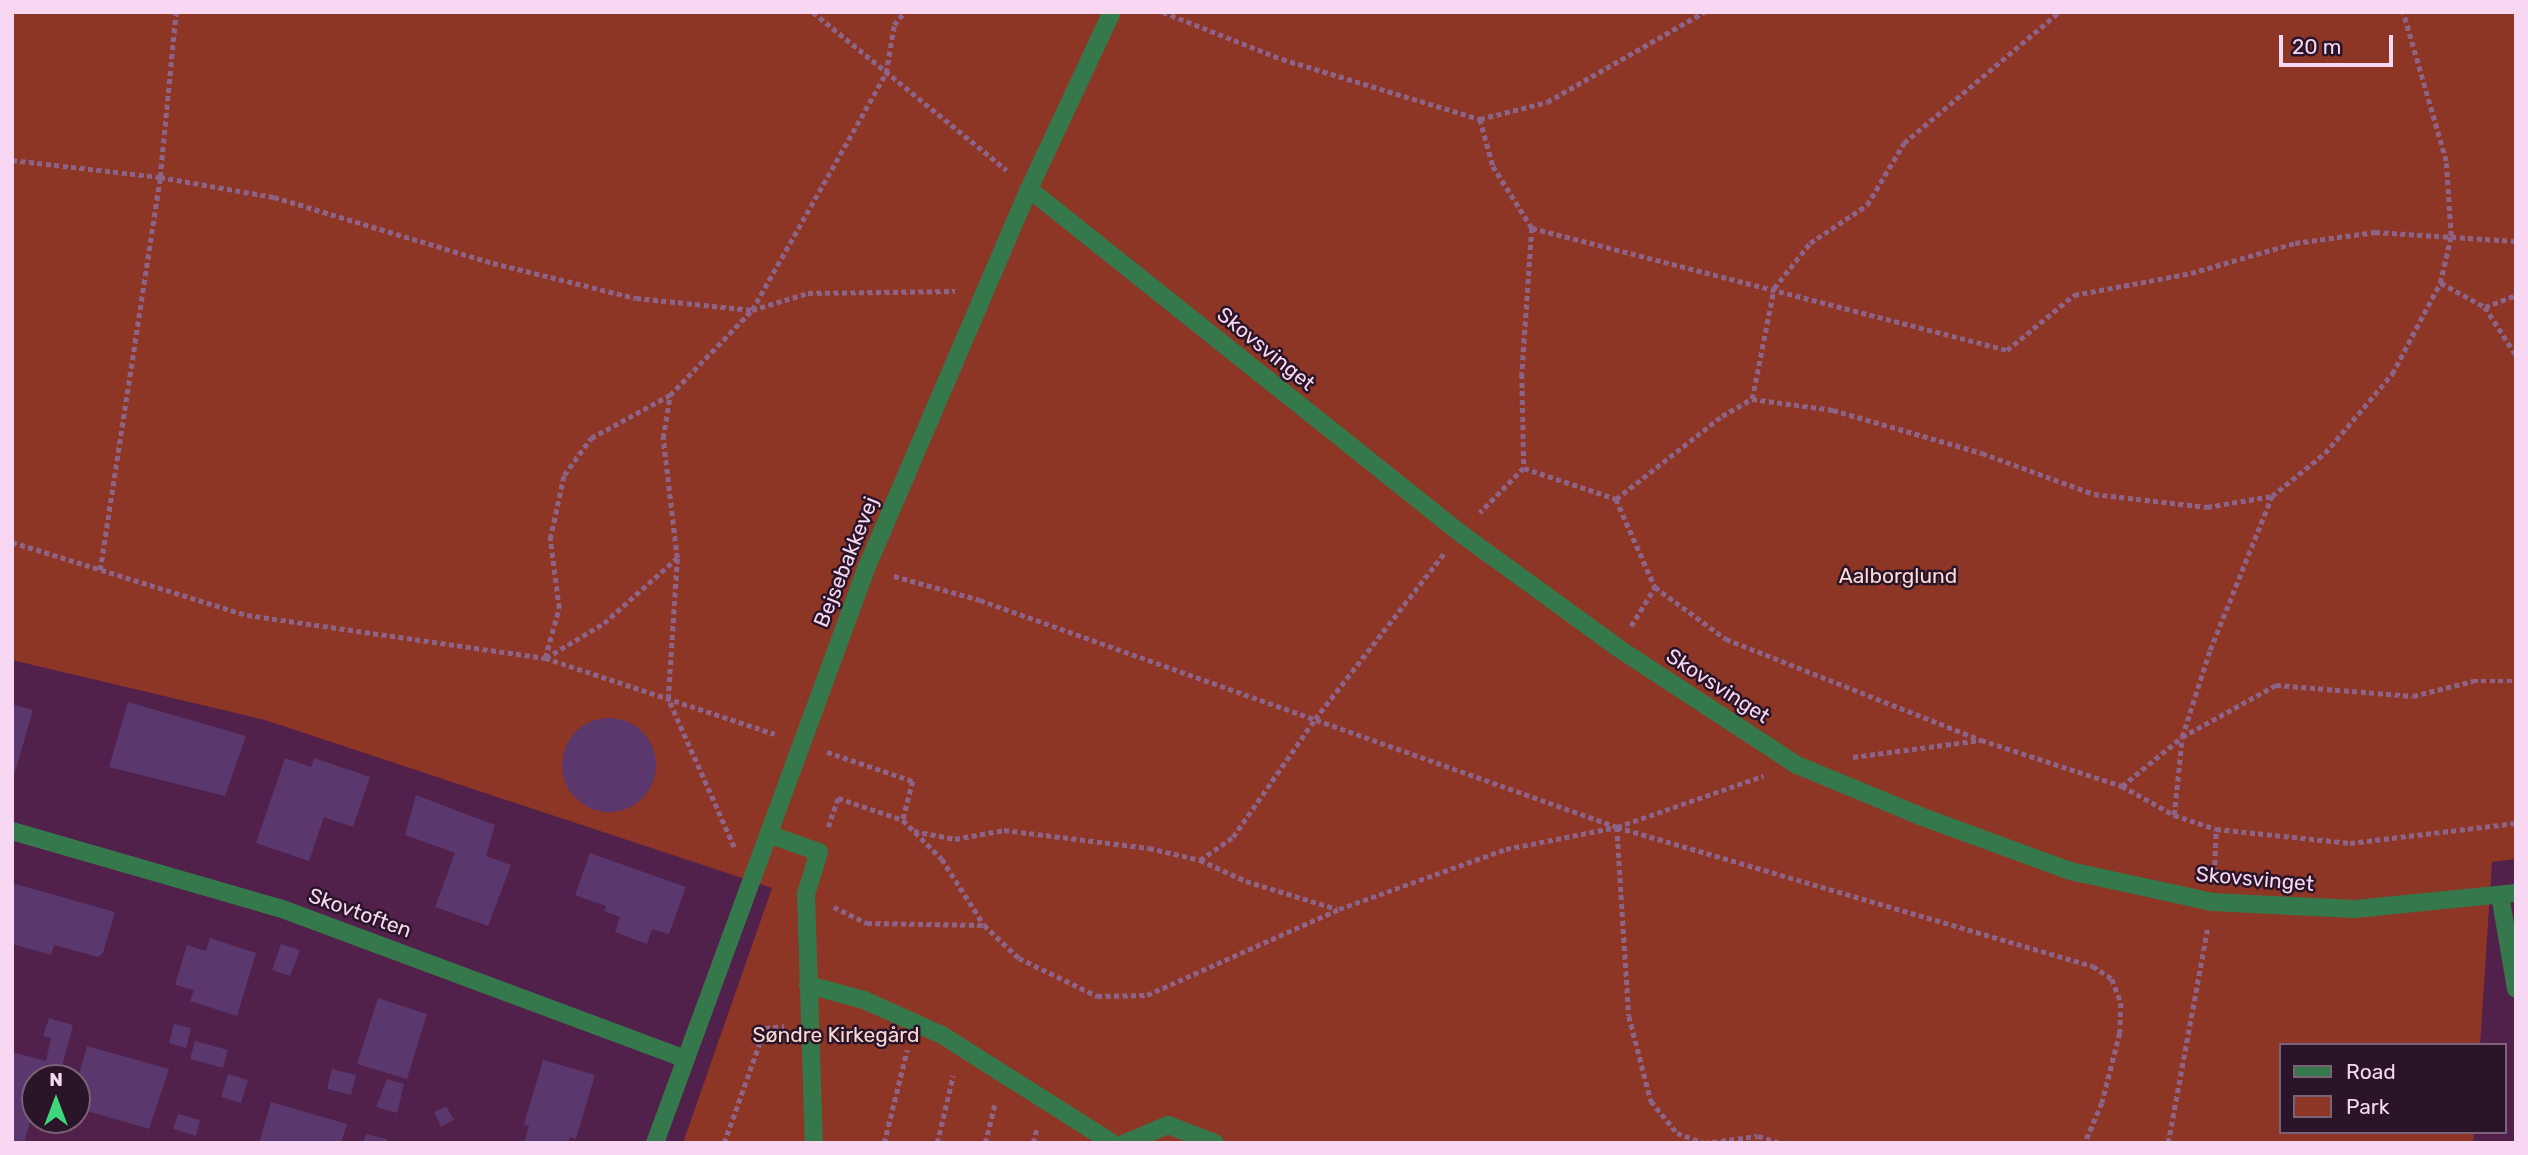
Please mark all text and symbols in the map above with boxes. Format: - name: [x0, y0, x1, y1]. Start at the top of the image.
- scale bar: [2283, 21, 2397, 65]
- text: 20 m: [2292, 34, 2341, 59]
- street label: Skovsvinget: [1212, 302, 1320, 396]
- street label: Bejsebakkevej: [808, 493, 884, 631]
- park label: Aalborglund: [1839, 563, 1957, 589]
- street label: Skovsvinget: [1661, 643, 1775, 729]
- street label: Skovsvinget: [2195, 861, 2315, 897]
- street label: Skovtoften: [305, 883, 415, 943]
- park label: Søndre Kirkegård: [752, 1022, 920, 1048]
- legend: [2280, 1043, 2507, 1134]
- text: Road: [2346, 1059, 2396, 1084]
- north arrow: [21, 1064, 91, 1134]
- text: N: [49, 1068, 63, 1091]
- text: Park: [2346, 1094, 2390, 1119]

